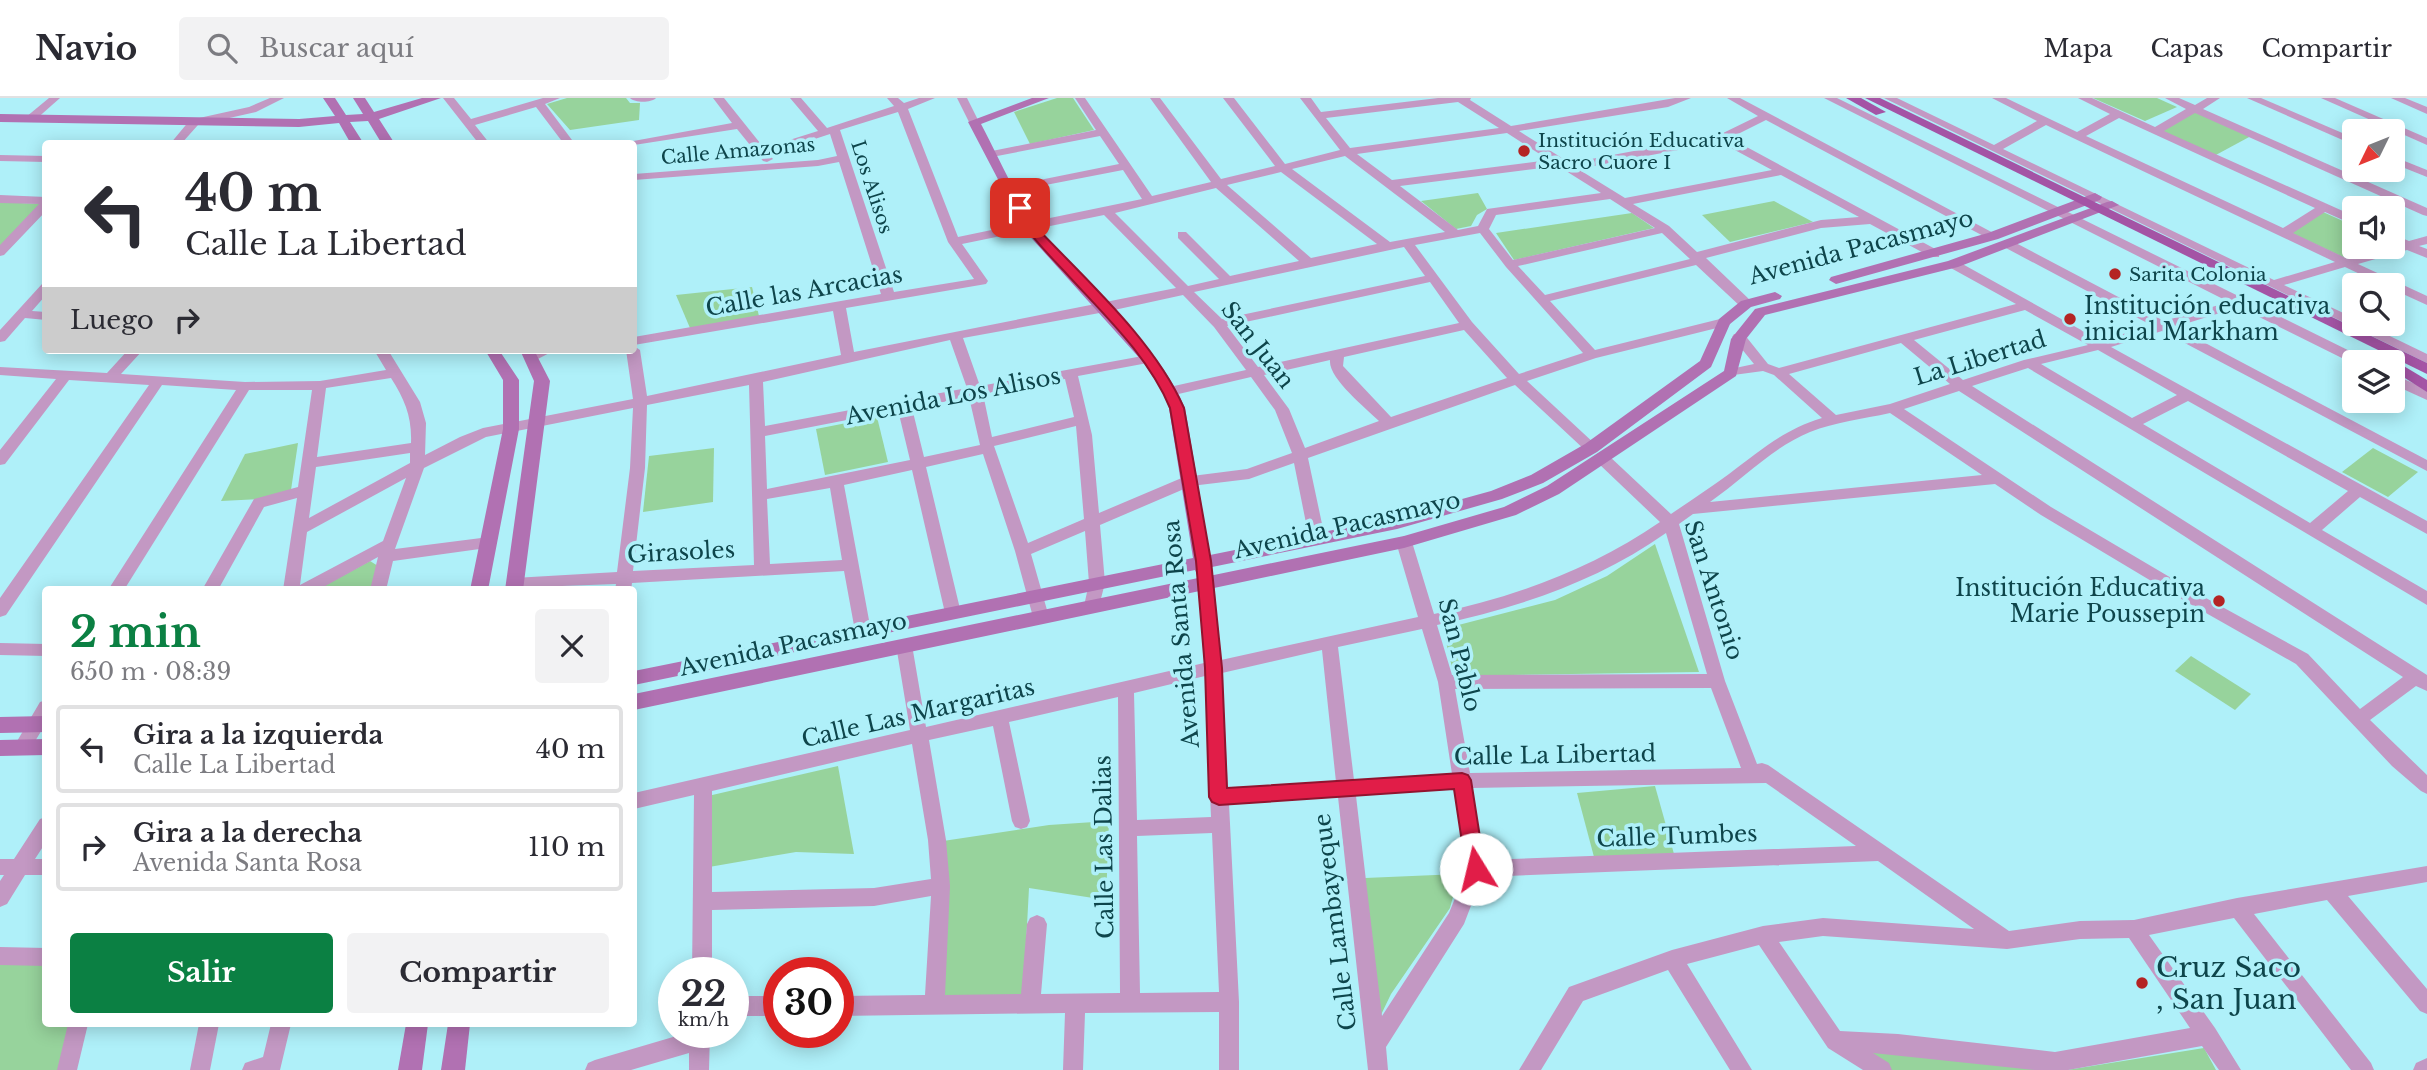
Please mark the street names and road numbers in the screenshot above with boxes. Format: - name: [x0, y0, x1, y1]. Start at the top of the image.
- street label: Calle Amazonas: [660, 133, 816, 169]
- street label: Los Alisos: [846, 138, 898, 236]
- street label: Avenida Pacasmayo: [1745, 204, 1976, 291]
- street label: Calle las Arcacias: [703, 260, 905, 322]
- street label: San Juan: [1215, 296, 1301, 394]
- street label: La Libertad: [1911, 325, 2049, 391]
- street label: Avenida Los Alisos: [842, 361, 1063, 431]
- street label: Avenida Pacasmayo: [1230, 485, 1463, 565]
- street label: San Antonio: [1678, 517, 1750, 663]
- street label: Avenida Santa Rosa: [1157, 519, 1205, 750]
- street label: Girasoles: [626, 535, 736, 569]
- street label: San Pablo: [1432, 595, 1488, 715]
- street label: Avenida Pacasmayo: [676, 606, 909, 682]
- street label: Calle Las Margaritas: [799, 673, 1037, 753]
- street label: Calle La Libertad: [1454, 739, 1656, 771]
- street label: Calle Las Dalias: [1088, 755, 1120, 939]
- street label: Calle Lambayeque: [1308, 812, 1362, 1032]
- street label: Calle Tumbes: [1596, 819, 1758, 853]

